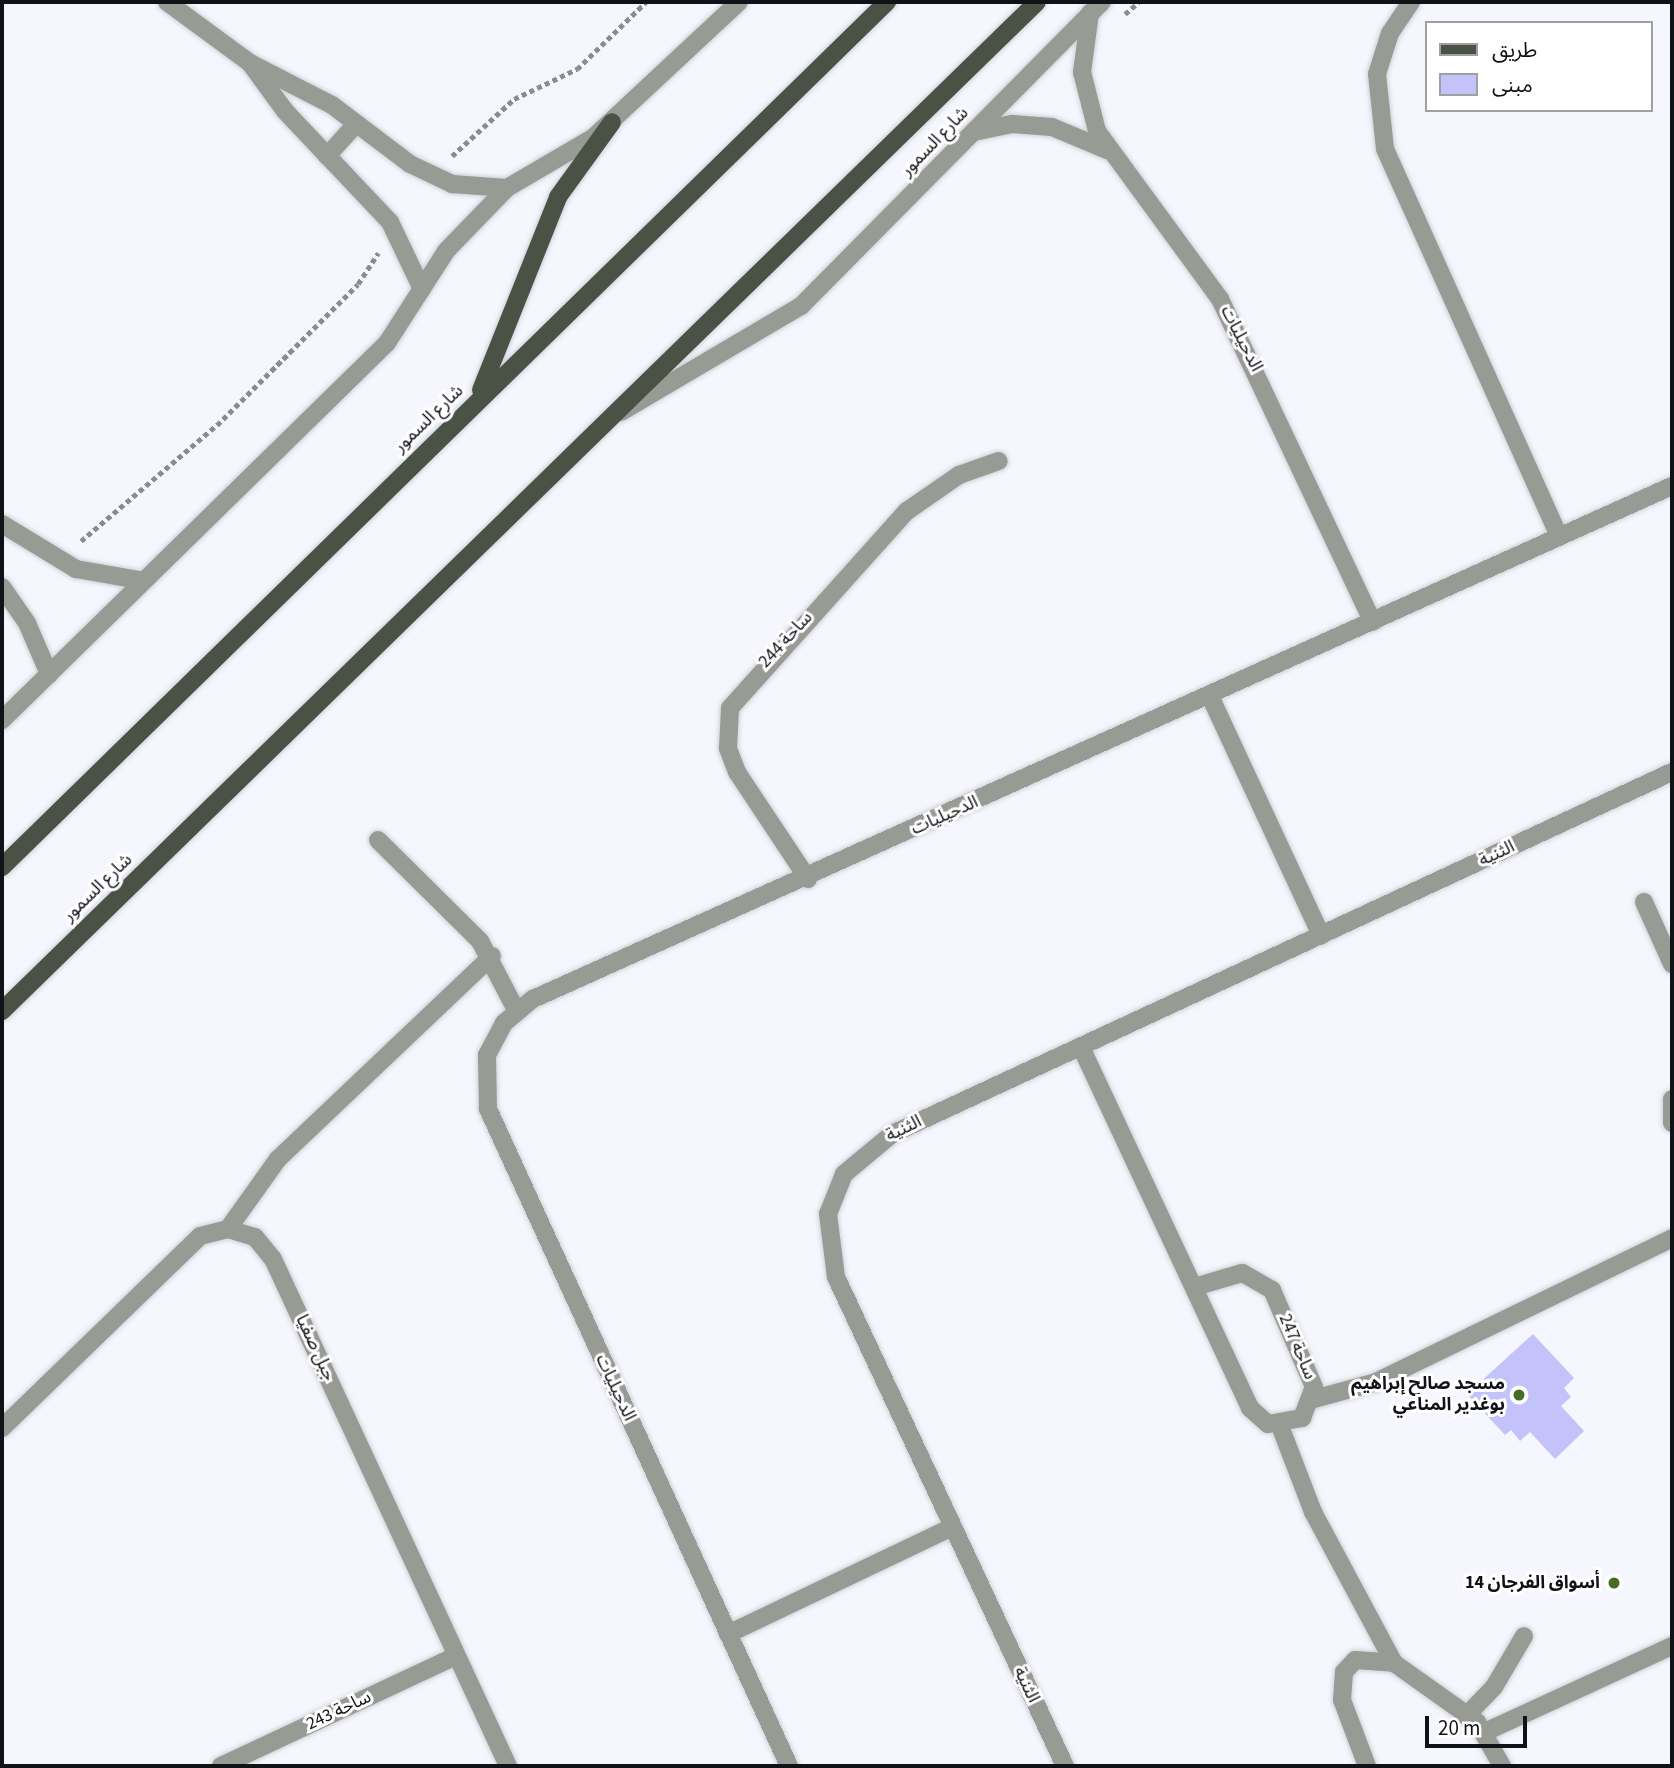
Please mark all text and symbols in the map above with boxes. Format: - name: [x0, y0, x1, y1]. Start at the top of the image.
- legend: [1426, 21, 1653, 112]
- text: طريق: [1492, 35, 1537, 65]
- text: مبنى: [1492, 70, 1533, 100]
- street label: شارع السمور: [897, 103, 973, 181]
- street label: الدحيليات: [1215, 302, 1267, 376]
- street label: شارع السمور: [390, 381, 468, 457]
- street label: ساحة 244: [755, 607, 817, 673]
- street label: الدحيليات: [908, 792, 982, 840]
- street label: الثنية: [1476, 836, 1518, 872]
- street label: شارع السمور: [59, 850, 137, 926]
- street label: الثنية: [882, 1111, 926, 1147]
- street label: جبل صفيا: [290, 1311, 340, 1385]
- street label: ساحة 247: [1274, 1311, 1320, 1383]
- street label: الدحيليات: [590, 1351, 640, 1425]
- place label: مسجد صالح إبراهيم بوغدير المناعي: [1351, 1374, 1505, 1416]
- marker: مسجد صالح إبراهيم بوغدير المناعي: [1511, 1387, 1527, 1403]
- place label: أسواق الفرجان 14: [1465, 1572, 1600, 1594]
- marker: أسواق الفرجان 14: [1606, 1575, 1622, 1591]
- street label: الثنية: [1008, 1664, 1044, 1706]
- street label: ساحة 243: [303, 1687, 375, 1735]
- scale bar: [1429, 1702, 1530, 1746]
- text: 20 m: [1438, 1713, 1480, 1743]

